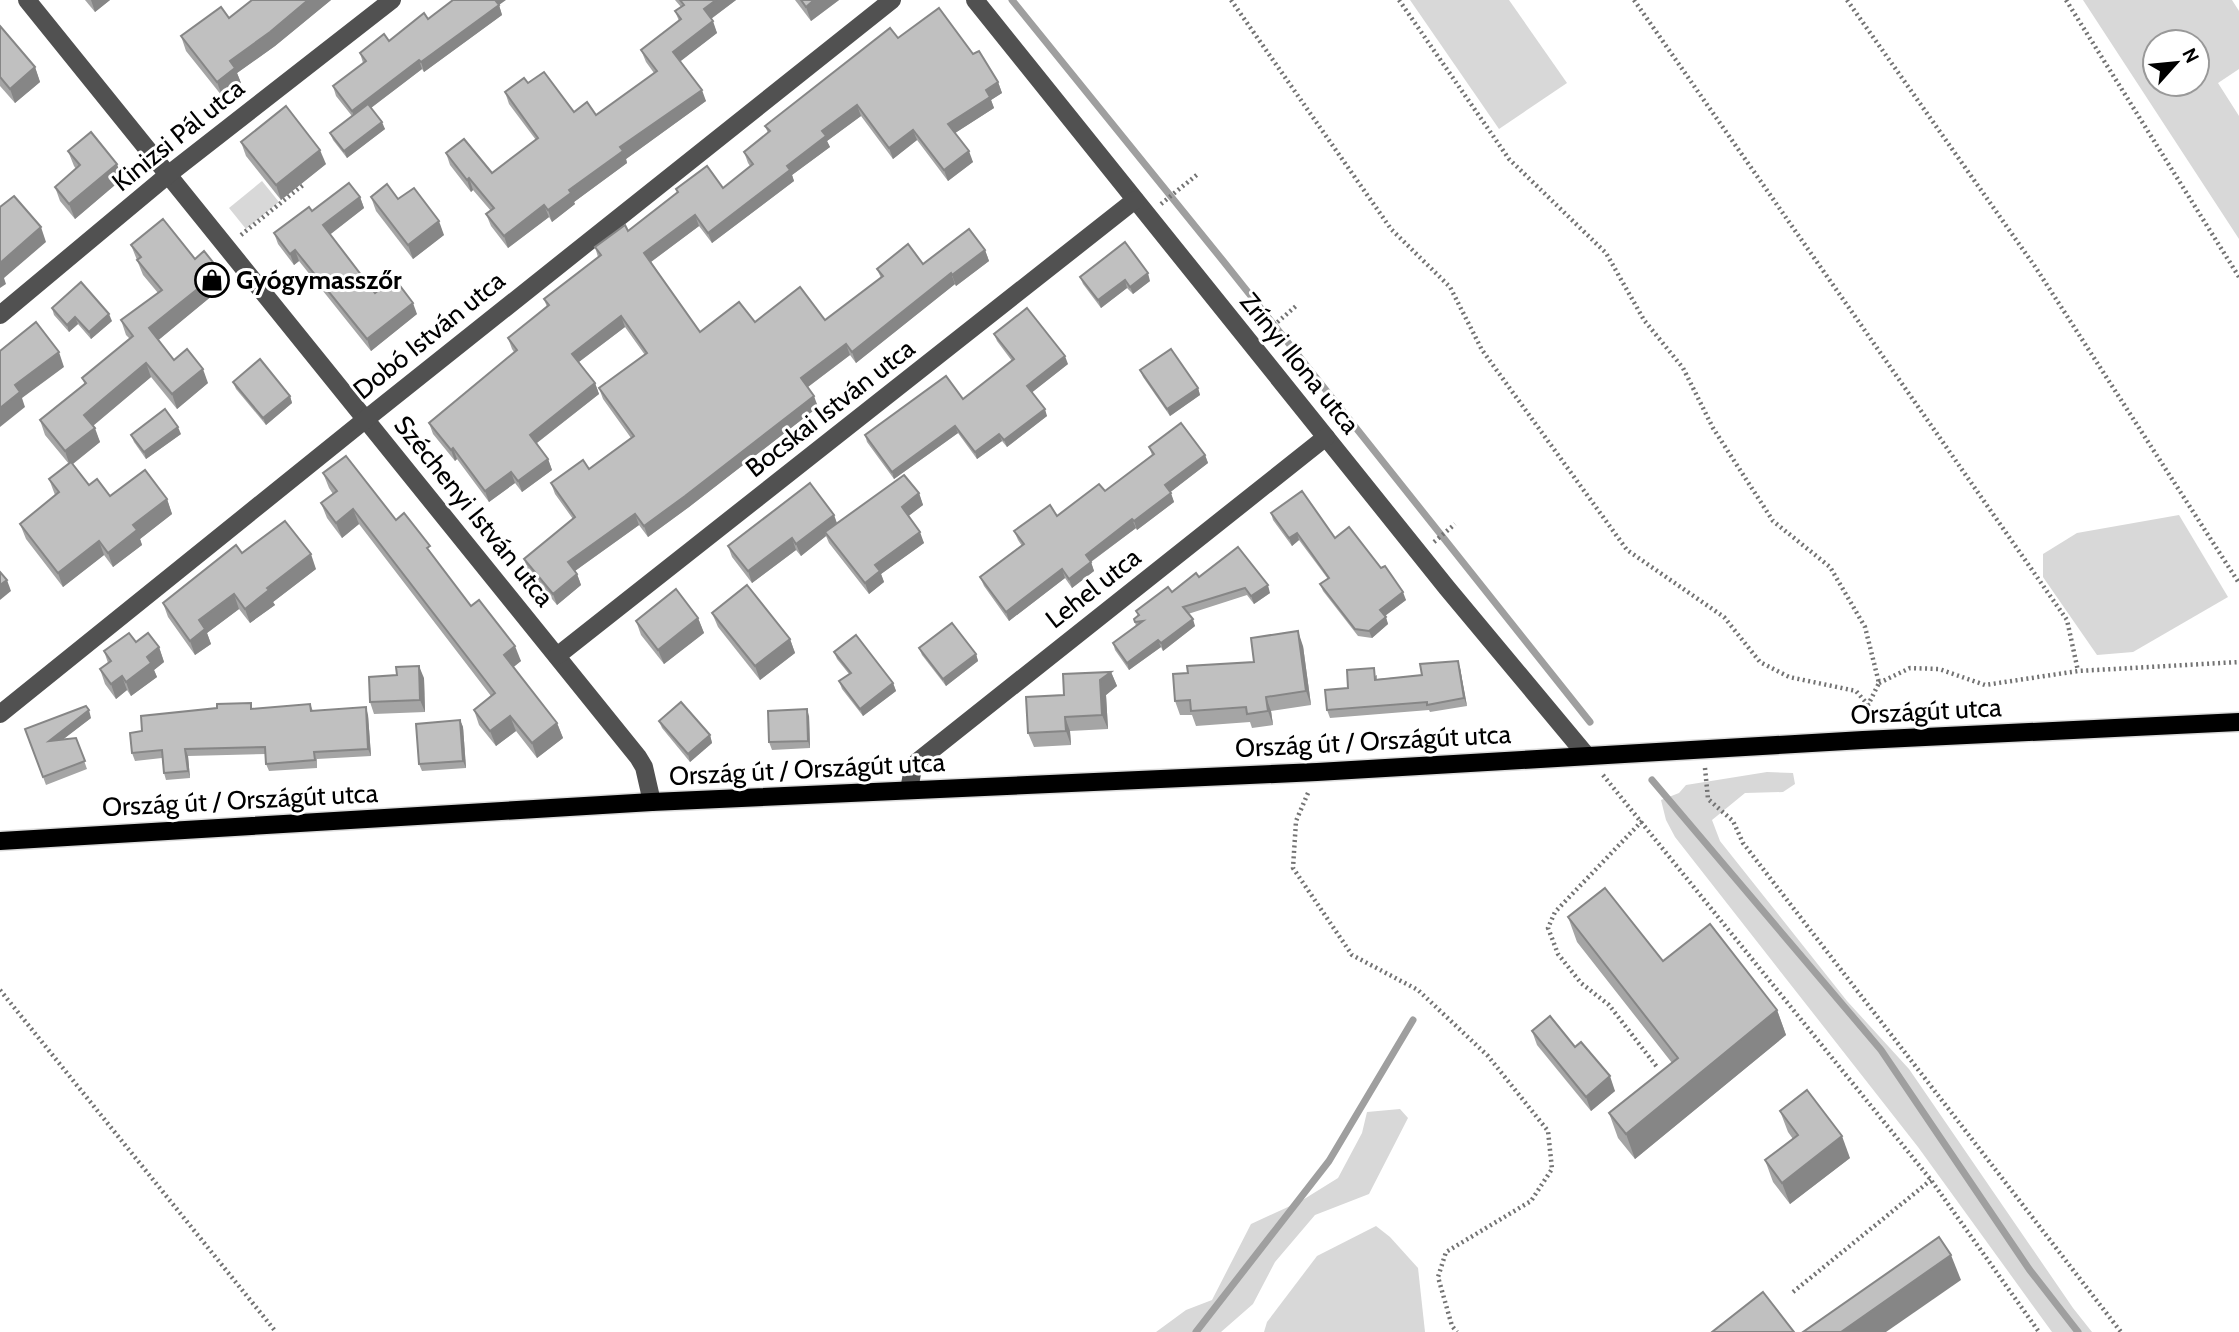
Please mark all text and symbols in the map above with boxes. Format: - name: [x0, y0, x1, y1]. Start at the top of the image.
- north arrow: [2141, 28, 2211, 98]
- text: N: [2177, 44, 2204, 67]
- street label: Kinizsi Pál utca: [105, 72, 251, 198]
- shop icon: Gyógymasszőr: [193, 261, 231, 299]
- place label: Gyógymasszőr: [236, 264, 402, 296]
- street label: Dobó István utca: [347, 264, 512, 406]
- street label: Zrínyi Ilona utca: [1233, 286, 1367, 440]
- street label: Bocskai István utca: [739, 332, 921, 484]
- street label: Széchenyi István utca: [387, 409, 561, 613]
- street label: Lehel utca: [1039, 541, 1147, 635]
- street label: Országút utca: [1850, 691, 2003, 731]
- street label: Ország út / Országút utca: [1234, 718, 1512, 764]
- street label: Ország út / Országút utca: [668, 746, 946, 792]
- street label: Ország út / Országút utca: [101, 777, 379, 823]

